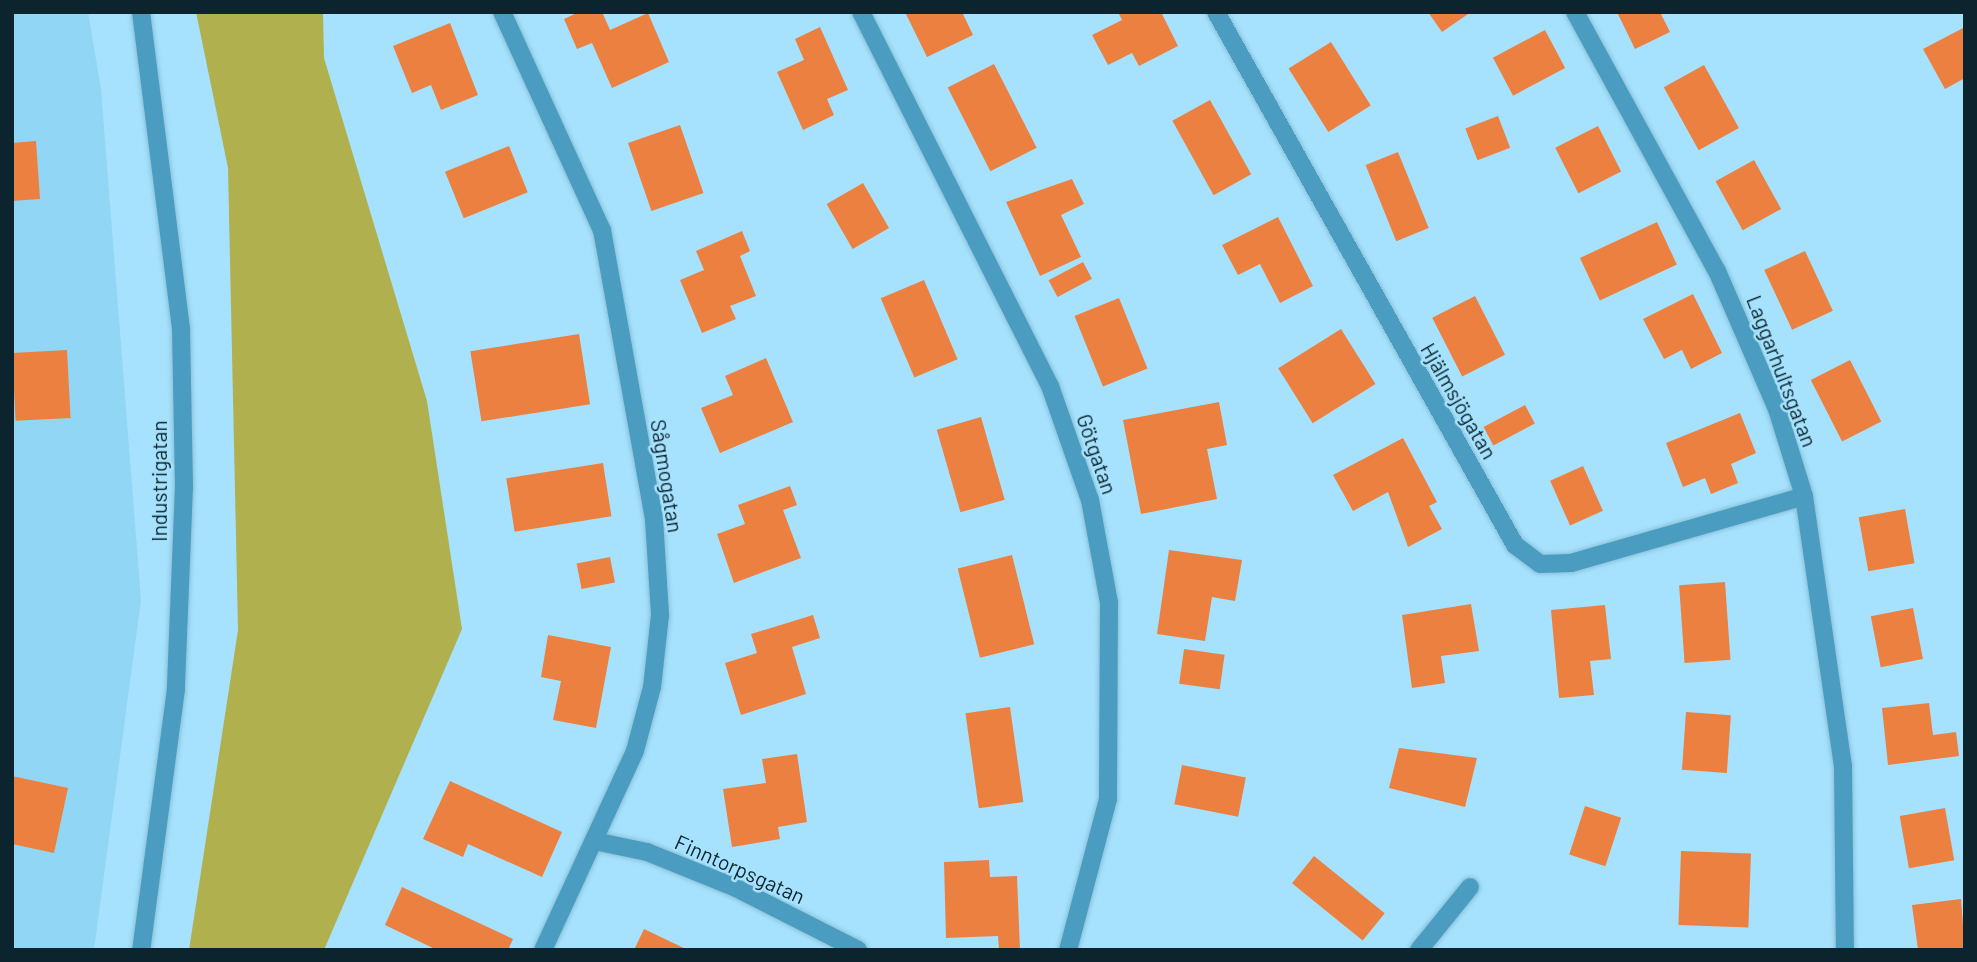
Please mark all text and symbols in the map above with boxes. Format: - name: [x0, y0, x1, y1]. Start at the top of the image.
- street label: Laggarhultsgatan: [1742, 292, 1822, 450]
- street label: Hjälmsjögatan: [1416, 338, 1502, 464]
- street label: Götgatan: [1072, 411, 1122, 497]
- street label: Sågmogatan: [646, 418, 688, 534]
- street label: Industrigatan: [146, 420, 172, 542]
- street label: Finntorpsgatan: [671, 829, 809, 909]

